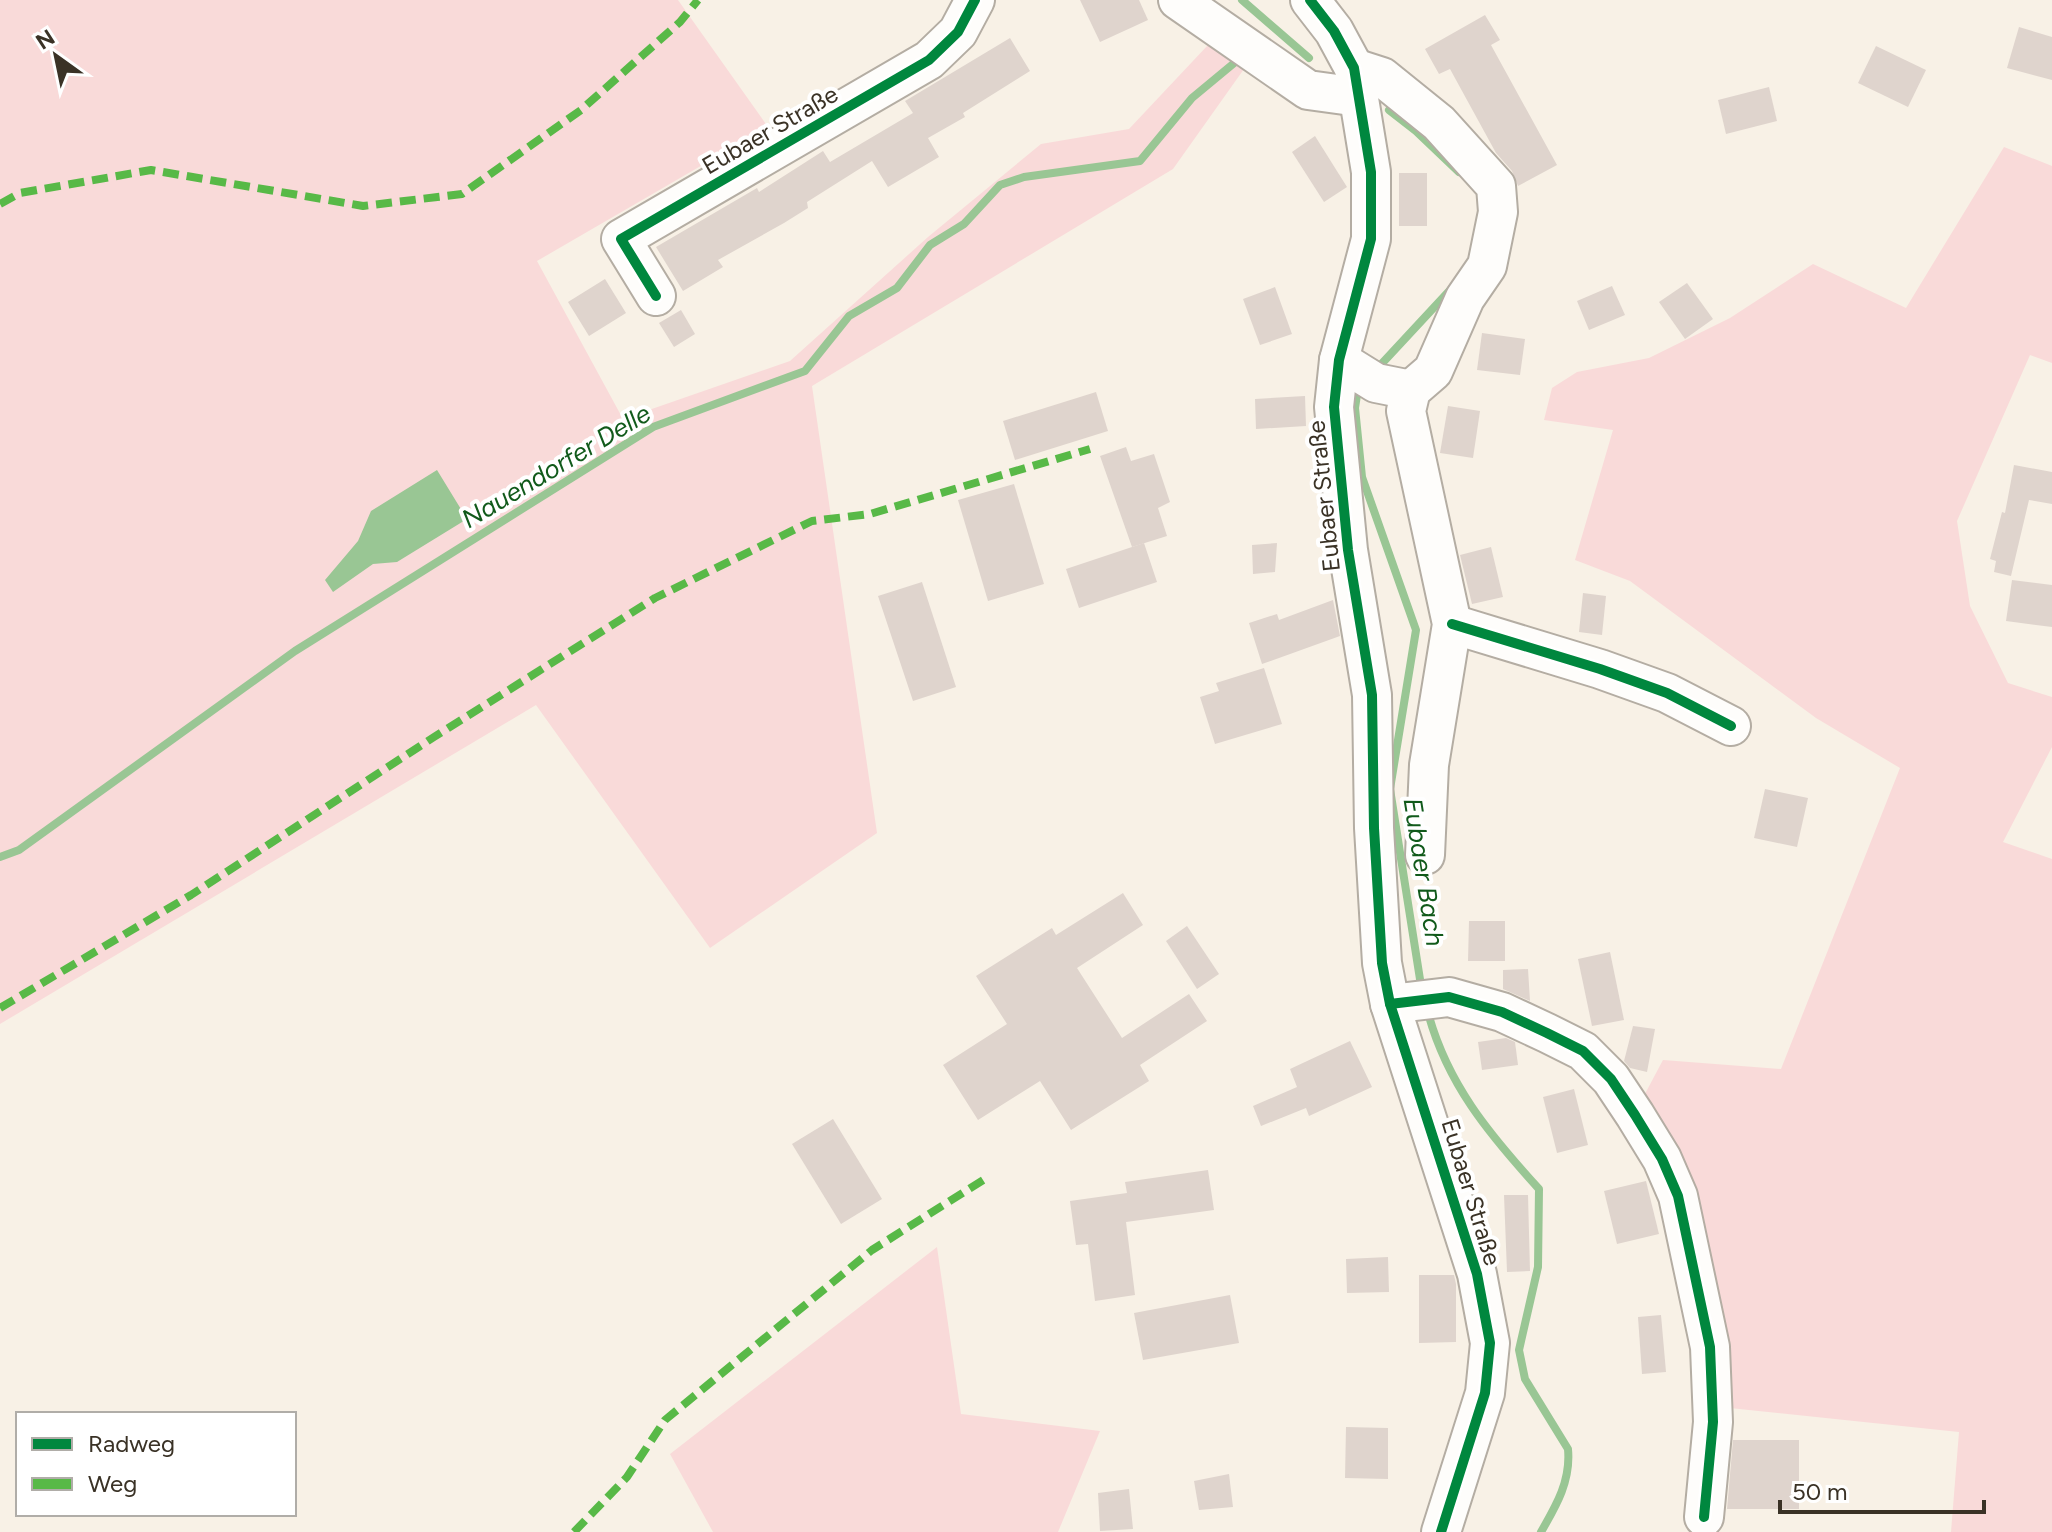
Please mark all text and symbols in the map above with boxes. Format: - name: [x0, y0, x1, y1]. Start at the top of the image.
- north arrow: [16, 16, 96, 96]
- text: N: [31, 24, 60, 56]
- street label: Eubaer Straße: [697, 79, 843, 180]
- water label: Nauendorfer Delle: [456, 397, 656, 535]
- street label: Eubaer Straße: [1301, 419, 1346, 573]
- water label: Eubaer Bach: [1396, 796, 1452, 948]
- street label: Eubaer Straße: [1435, 1115, 1508, 1269]
- legend: [16, 1412, 296, 1516]
- text: Radweg: [88, 1429, 175, 1458]
- scale bar: [1780, 1464, 1984, 1514]
- text: Weg: [88, 1469, 137, 1498]
- text: 50 m: [1792, 1477, 1848, 1506]

